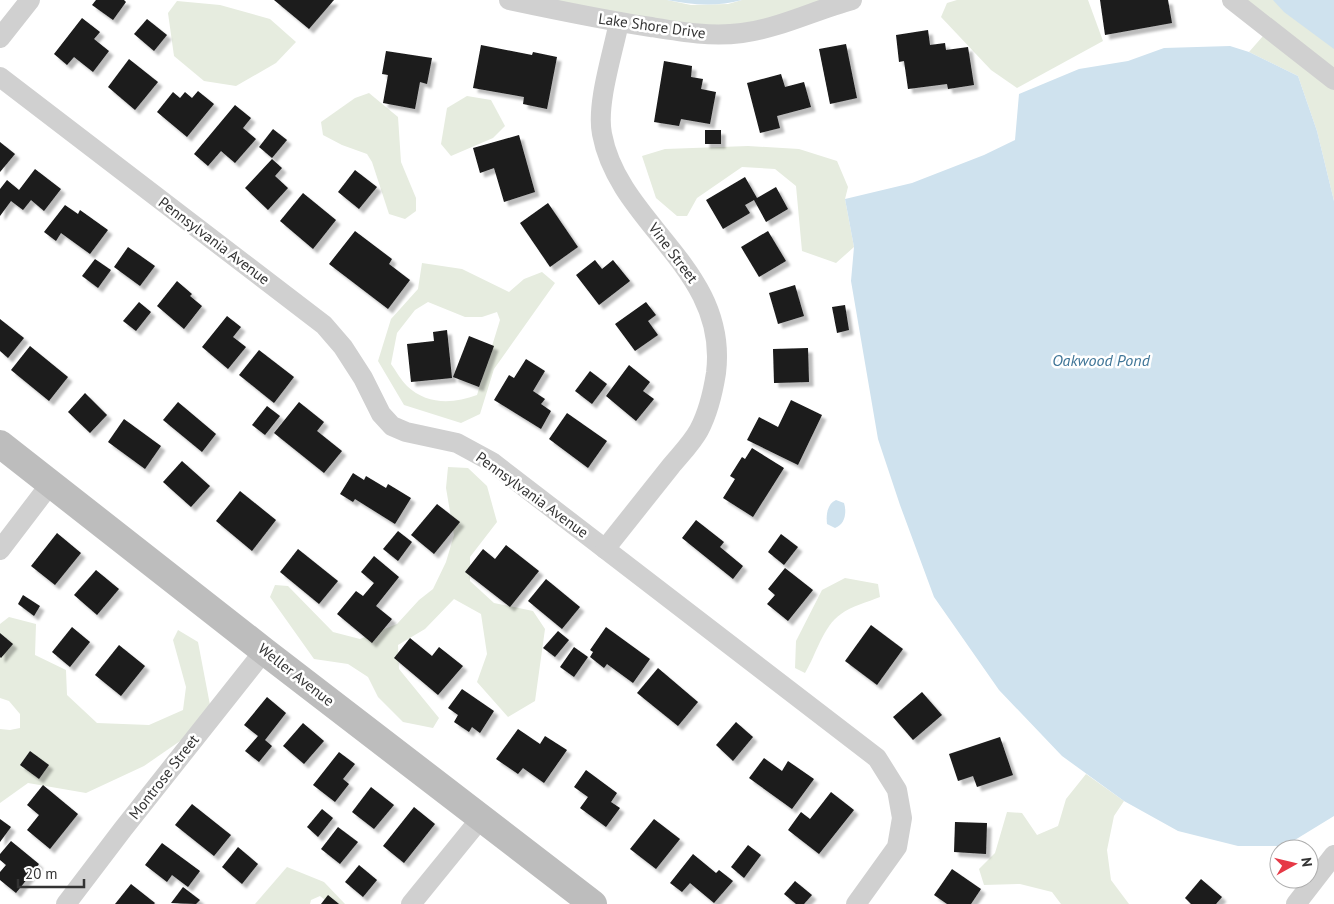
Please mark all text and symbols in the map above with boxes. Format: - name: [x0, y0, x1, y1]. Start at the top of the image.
- street label: Lake Shore Drive: [597, 9, 707, 42]
- street label: Pennsylvania Avenue: [155, 193, 274, 289]
- street label: Vine Street: [644, 218, 702, 287]
- water label: Oakwood Pond: [1052, 350, 1151, 370]
- street label: Pennsylvania Avenue: [472, 447, 592, 542]
- street label: Weller Avenue: [254, 639, 338, 710]
- street label: Montrose Street: [125, 730, 203, 823]
- north arrow: [1269, 839, 1319, 889]
- scale bar: [18, 856, 84, 888]
- text: N: [1297, 856, 1316, 868]
- text: 20 m: [25, 864, 58, 883]

